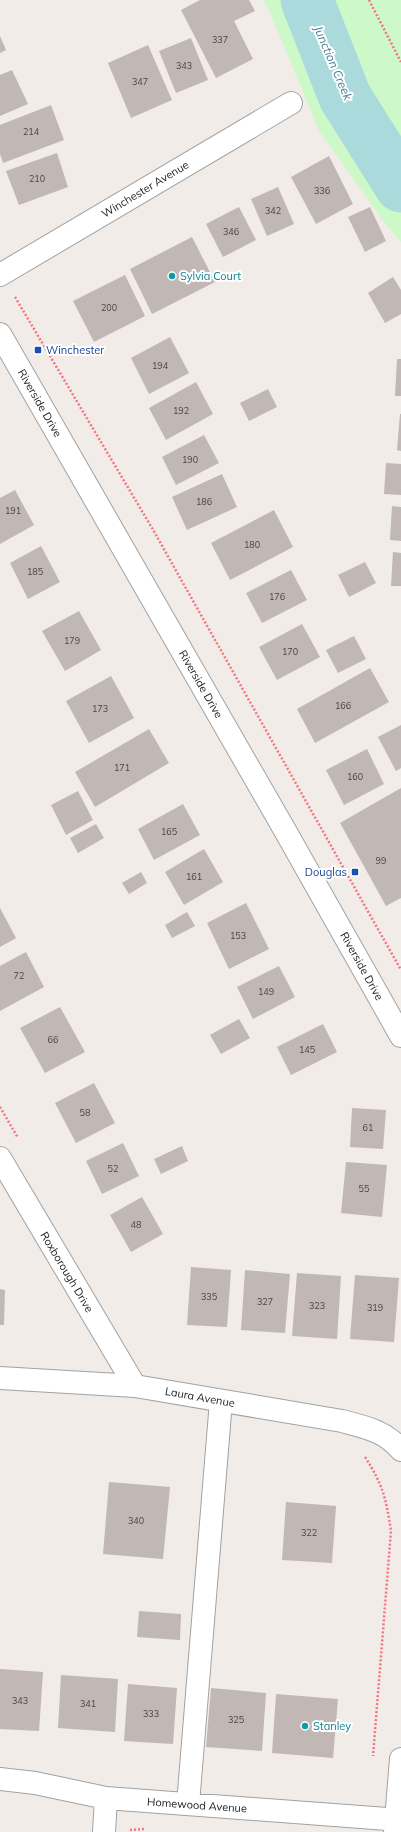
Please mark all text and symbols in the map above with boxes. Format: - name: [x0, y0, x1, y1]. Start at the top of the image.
- water label: Junction Creek: [311, 22, 356, 103]
- house number: 337: [212, 34, 228, 45]
- house number: 343: [176, 60, 192, 71]
- house number: 347: [132, 76, 148, 87]
- house number: 214: [23, 126, 40, 137]
- street label: Winchester Avenue: [99, 157, 191, 221]
- house number: 210: [29, 173, 45, 184]
- house number: 336: [314, 185, 330, 196]
- house number: 342: [265, 205, 281, 216]
- house number: 346: [223, 226, 239, 237]
- place label: Sylvia Court: [180, 269, 241, 283]
- marker: Sylvia Court: [167, 271, 177, 281]
- house number: 200: [101, 302, 117, 313]
- place label: Winchester: [46, 343, 104, 357]
- marker: Winchester: [33, 345, 43, 355]
- house number: 194: [152, 360, 169, 371]
- street label: Riverside Drive: [15, 367, 65, 439]
- house number: 192: [173, 405, 189, 416]
- house number: 190: [182, 454, 198, 465]
- house number: 186: [196, 496, 212, 507]
- house number: 191: [5, 505, 21, 516]
- house number: 180: [244, 539, 260, 550]
- house number: 185: [27, 566, 44, 577]
- house number: 176: [269, 591, 285, 602]
- house number: 179: [64, 635, 80, 646]
- house number: 170: [282, 646, 298, 657]
- street label: Riverside Drive: [176, 648, 226, 720]
- house number: 166: [335, 700, 351, 711]
- house number: 173: [92, 703, 108, 714]
- house number: 171: [114, 762, 130, 773]
- house number: 160: [347, 771, 363, 782]
- house number: 165: [161, 826, 178, 837]
- house number: 99: [376, 855, 386, 866]
- place label: Douglas: [305, 865, 347, 879]
- marker: Douglas: [350, 867, 360, 877]
- house number: 161: [186, 871, 202, 882]
- street label: Riverside Drive: [337, 929, 387, 1003]
- house number: 153: [230, 930, 246, 941]
- house number: 72: [14, 970, 24, 981]
- house number: 149: [258, 986, 274, 997]
- house number: 66: [48, 1034, 58, 1045]
- house number: 145: [299, 1044, 316, 1055]
- house number: 58: [80, 1107, 90, 1118]
- house number: 61: [363, 1122, 373, 1133]
- house number: 52: [108, 1163, 118, 1174]
- house number: 55: [359, 1183, 370, 1194]
- house number: 48: [131, 1219, 141, 1230]
- street label: Roxborough Drive: [37, 1229, 97, 1315]
- house number: 335: [201, 1291, 218, 1302]
- house number: 327: [257, 1296, 273, 1307]
- house number: 323: [309, 1300, 325, 1311]
- house number: 319: [367, 1302, 383, 1313]
- street label: Laura Avenue: [164, 1384, 236, 1410]
- house number: 340: [128, 1515, 144, 1526]
- house number: 322: [301, 1527, 317, 1538]
- house number: 343: [12, 1695, 28, 1706]
- house number: 341: [80, 1698, 96, 1709]
- house number: 333: [143, 1708, 159, 1719]
- house number: 325: [228, 1714, 245, 1725]
- place label: Stanley: [313, 1719, 351, 1733]
- marker: Stanley: [300, 1721, 310, 1731]
- street label: Homewood Avenue: [147, 1795, 247, 1815]

